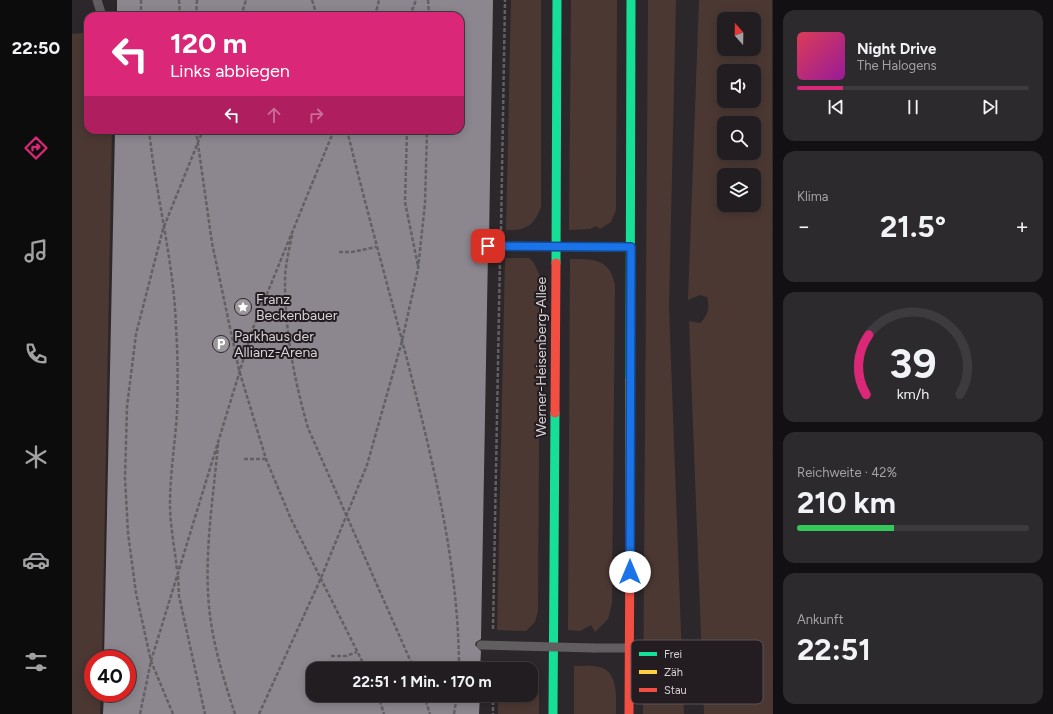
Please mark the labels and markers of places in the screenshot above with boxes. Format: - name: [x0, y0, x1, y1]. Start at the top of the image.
- pin: [471, 229, 505, 263]
- place label: Franz Beckenbauer: [256, 291, 338, 324]
- place icon: Franz Beckenbauer: [233, 297, 253, 317]
- place label: Parkhaus der Allianz-Arena: [234, 328, 317, 361]
- parking icon: Parkhaus der Allianz-Arena: [211, 334, 231, 354]

